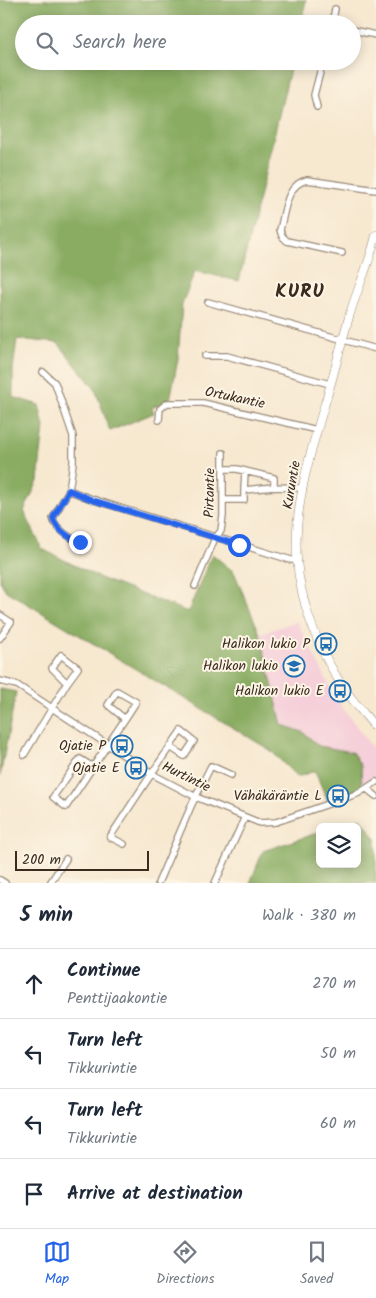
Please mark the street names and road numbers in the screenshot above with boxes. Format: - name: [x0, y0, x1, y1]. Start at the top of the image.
- street label: Ortukantie: [203, 381, 268, 415]
- street label: Kuruntie: [277, 458, 307, 511]
- street label: Pirtantie: [199, 467, 221, 518]
- street label: Hurtintie: [158, 756, 215, 799]

